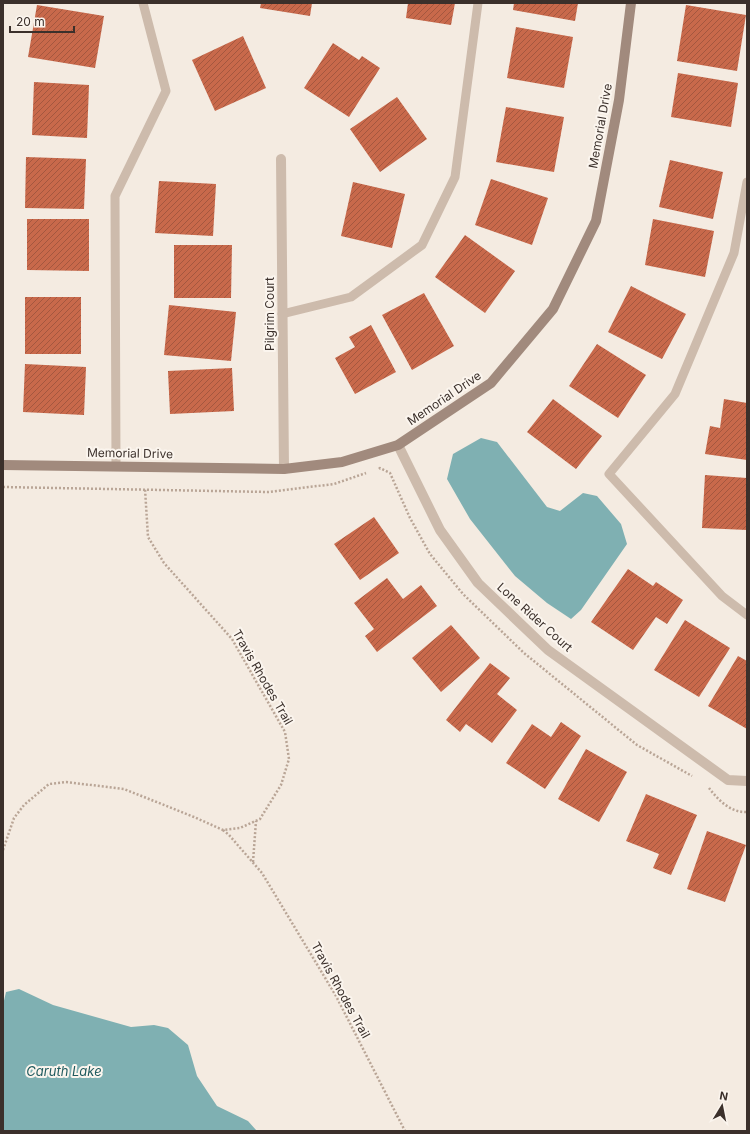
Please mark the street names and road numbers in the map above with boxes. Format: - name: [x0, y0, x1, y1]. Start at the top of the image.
- street label: Memorial Drive: [585, 82, 615, 170]
- street label: Pilgrim Court: [262, 277, 277, 351]
- street label: Memorial Drive: [404, 368, 484, 428]
- street label: Memorial Drive: [87, 445, 173, 461]
- street label: Lone Rider Court: [494, 579, 576, 655]
- street label: Travis Rhodes Trail: [230, 627, 296, 727]
- street label: Travis Rhodes Trail: [308, 939, 374, 1041]

